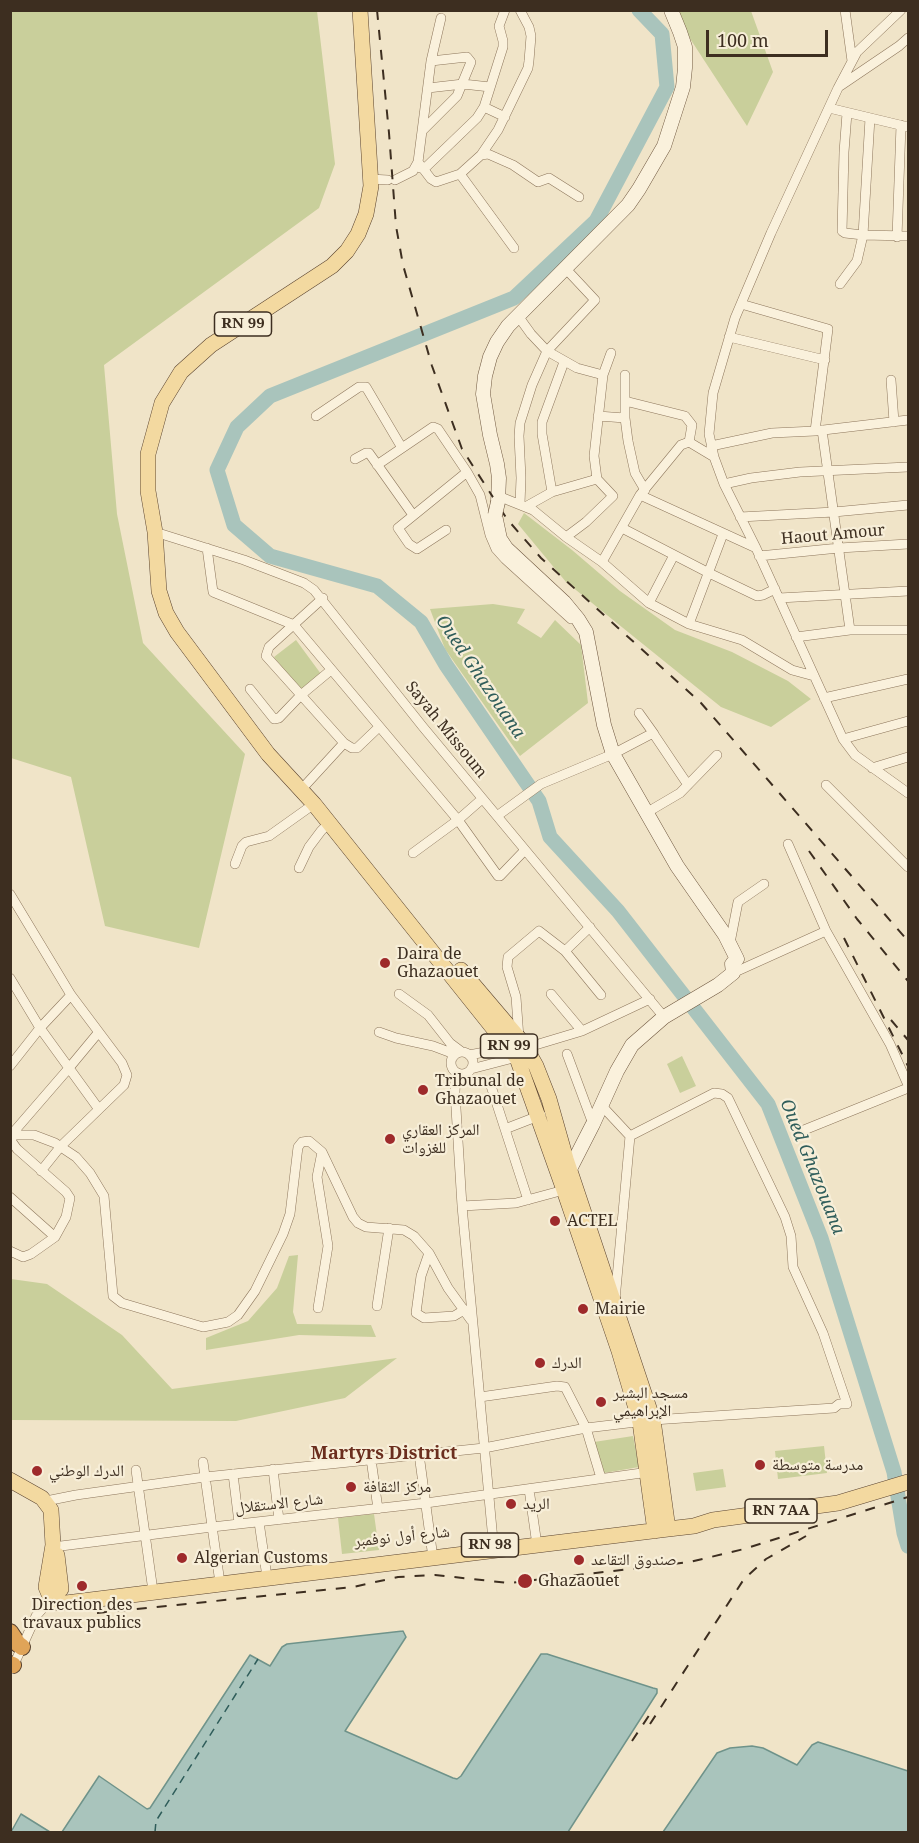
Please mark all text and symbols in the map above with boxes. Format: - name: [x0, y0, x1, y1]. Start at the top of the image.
- scale bar: [709, 18, 830, 56]
- text: 100 m: [717, 28, 769, 52]
- road number: RN 99: [214, 312, 272, 336]
- street label: Haout Amour: [780, 521, 886, 549]
- water label: Oued Ghazouana: [431, 611, 529, 743]
- street label: Sayah Missoum: [401, 678, 491, 782]
- place label: Daira de Ghazaouet: [397, 944, 478, 982]
- marker: Daira de Ghazaouet: [378, 956, 392, 970]
- road number: RN 99: [480, 1034, 538, 1058]
- place label: Tribunal de Ghazaouet: [435, 1071, 524, 1109]
- marker: Tribunal de Ghazaouet: [416, 1083, 430, 1097]
- water label: Oued Ghazouana: [775, 1096, 849, 1238]
- place label: المركز العقاري للغزوات: [402, 1120, 480, 1158]
- marker: المركز العقاري للغزوات: [383, 1132, 397, 1146]
- place label: ACTEL: [567, 1211, 618, 1231]
- marker: ACTEL: [548, 1214, 562, 1228]
- place label: Mairie: [595, 1299, 645, 1319]
- marker: Mairie: [576, 1302, 590, 1316]
- place label: الدرك: [552, 1353, 582, 1373]
- marker: الدرك: [533, 1356, 547, 1370]
- place label: مسجد البشير الإبراهيمي: [613, 1383, 688, 1421]
- marker: مسجد البشير الإبراهيمي: [594, 1395, 608, 1409]
- district label: Martyrs District: [311, 1443, 457, 1465]
- place label: مدرسة متوسطة: [772, 1455, 863, 1475]
- marker: مدرسة متوسطة: [753, 1458, 767, 1472]
- place label: الدرك الوطني: [49, 1461, 124, 1481]
- marker: الدرك الوطني: [30, 1464, 44, 1478]
- place label: مركز الثقافة: [363, 1477, 431, 1497]
- marker: مركز الثقافة: [344, 1480, 358, 1494]
- street label: شارع الاستقلال: [234, 1490, 324, 1518]
- place label: الريد: [523, 1494, 550, 1514]
- marker: الريد: [504, 1497, 518, 1511]
- road number: RN 7AA: [745, 1499, 817, 1523]
- street label: شارع أول نوفمبر: [353, 1522, 451, 1552]
- road number: RN 98: [462, 1533, 518, 1557]
- place label: Algerian Customs: [194, 1548, 328, 1568]
- place label: صندوق التقاعد: [591, 1550, 677, 1570]
- marker: Algerian Customs: [175, 1551, 189, 1565]
- marker: صندوق التقاعد: [572, 1553, 586, 1567]
- place label: Ghazaouet: [538, 1571, 619, 1591]
- marker: Ghazaouet: [516, 1572, 534, 1590]
- marker: Direction des travaux publics: [75, 1579, 89, 1593]
- place label: Direction des travaux publics: [23, 1595, 141, 1633]

